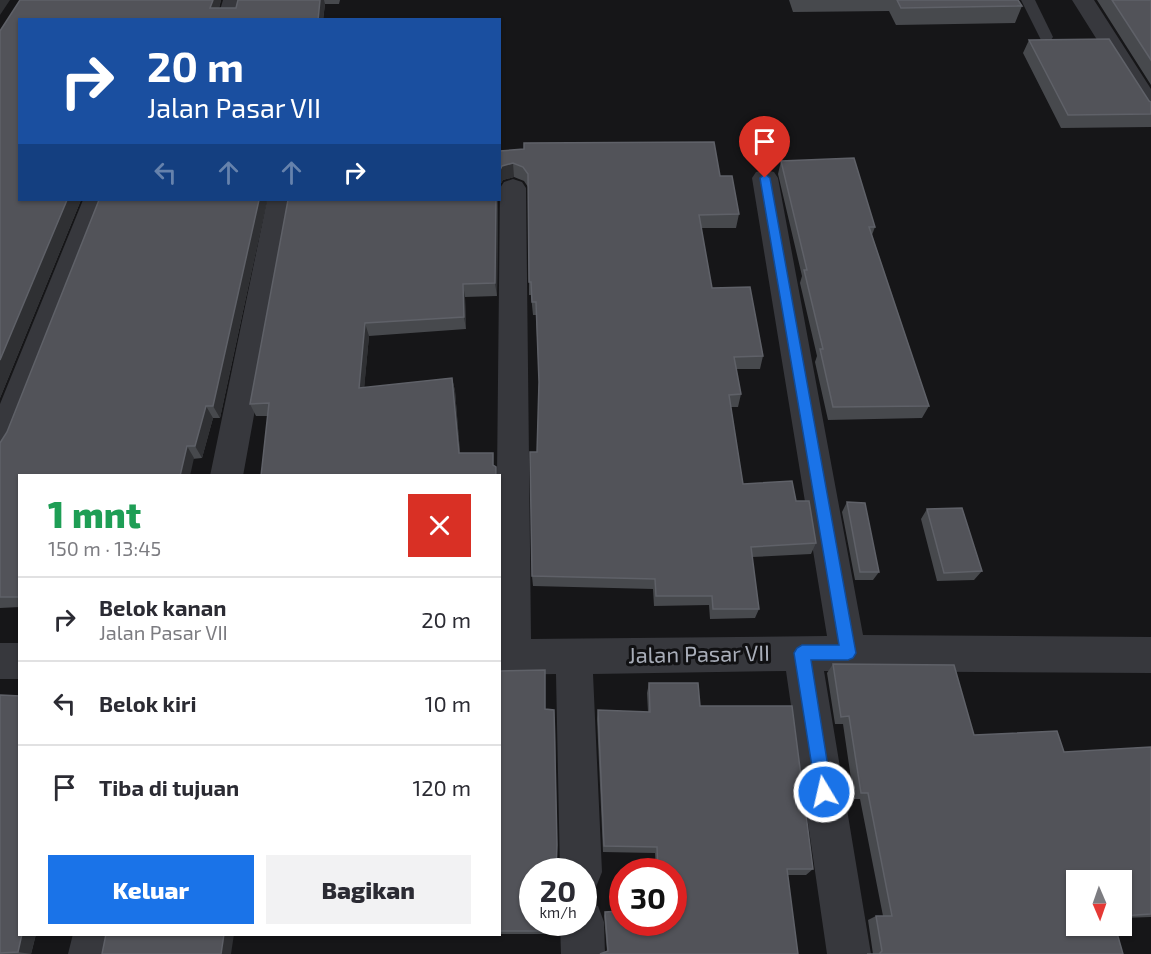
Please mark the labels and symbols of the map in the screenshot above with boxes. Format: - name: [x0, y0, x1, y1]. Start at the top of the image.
- pin: [739, 116, 790, 178]
- street label: Jalan Pasar VII: [628, 639, 770, 667]
- position arrow: [792, 760, 856, 824]
- speed limit sign: 30: [609, 858, 687, 936]
- north arrow: [1066, 870, 1132, 936]

